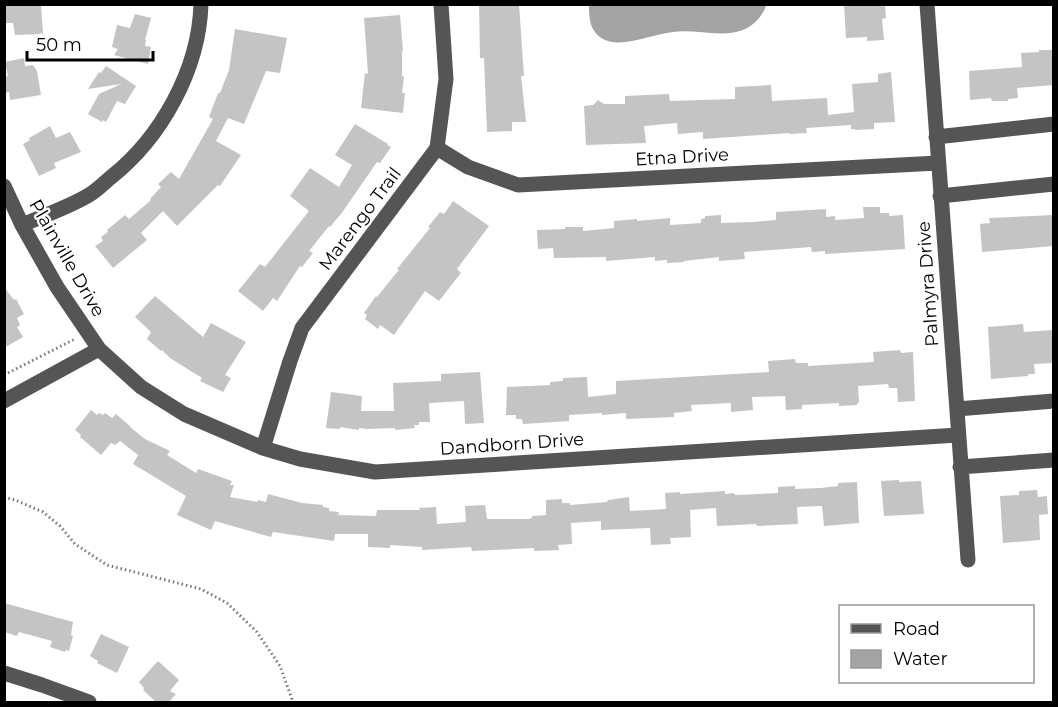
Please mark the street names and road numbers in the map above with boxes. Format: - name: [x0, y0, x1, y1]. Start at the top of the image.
- street label: Etna Drive: [635, 144, 730, 170]
- street label: Marengo Trail: [314, 163, 406, 275]
- street label: Plainville Drive: [24, 195, 110, 321]
- street label: Palmyra Drive: [913, 220, 943, 347]
- street label: Dandborn Drive: [439, 428, 585, 460]

